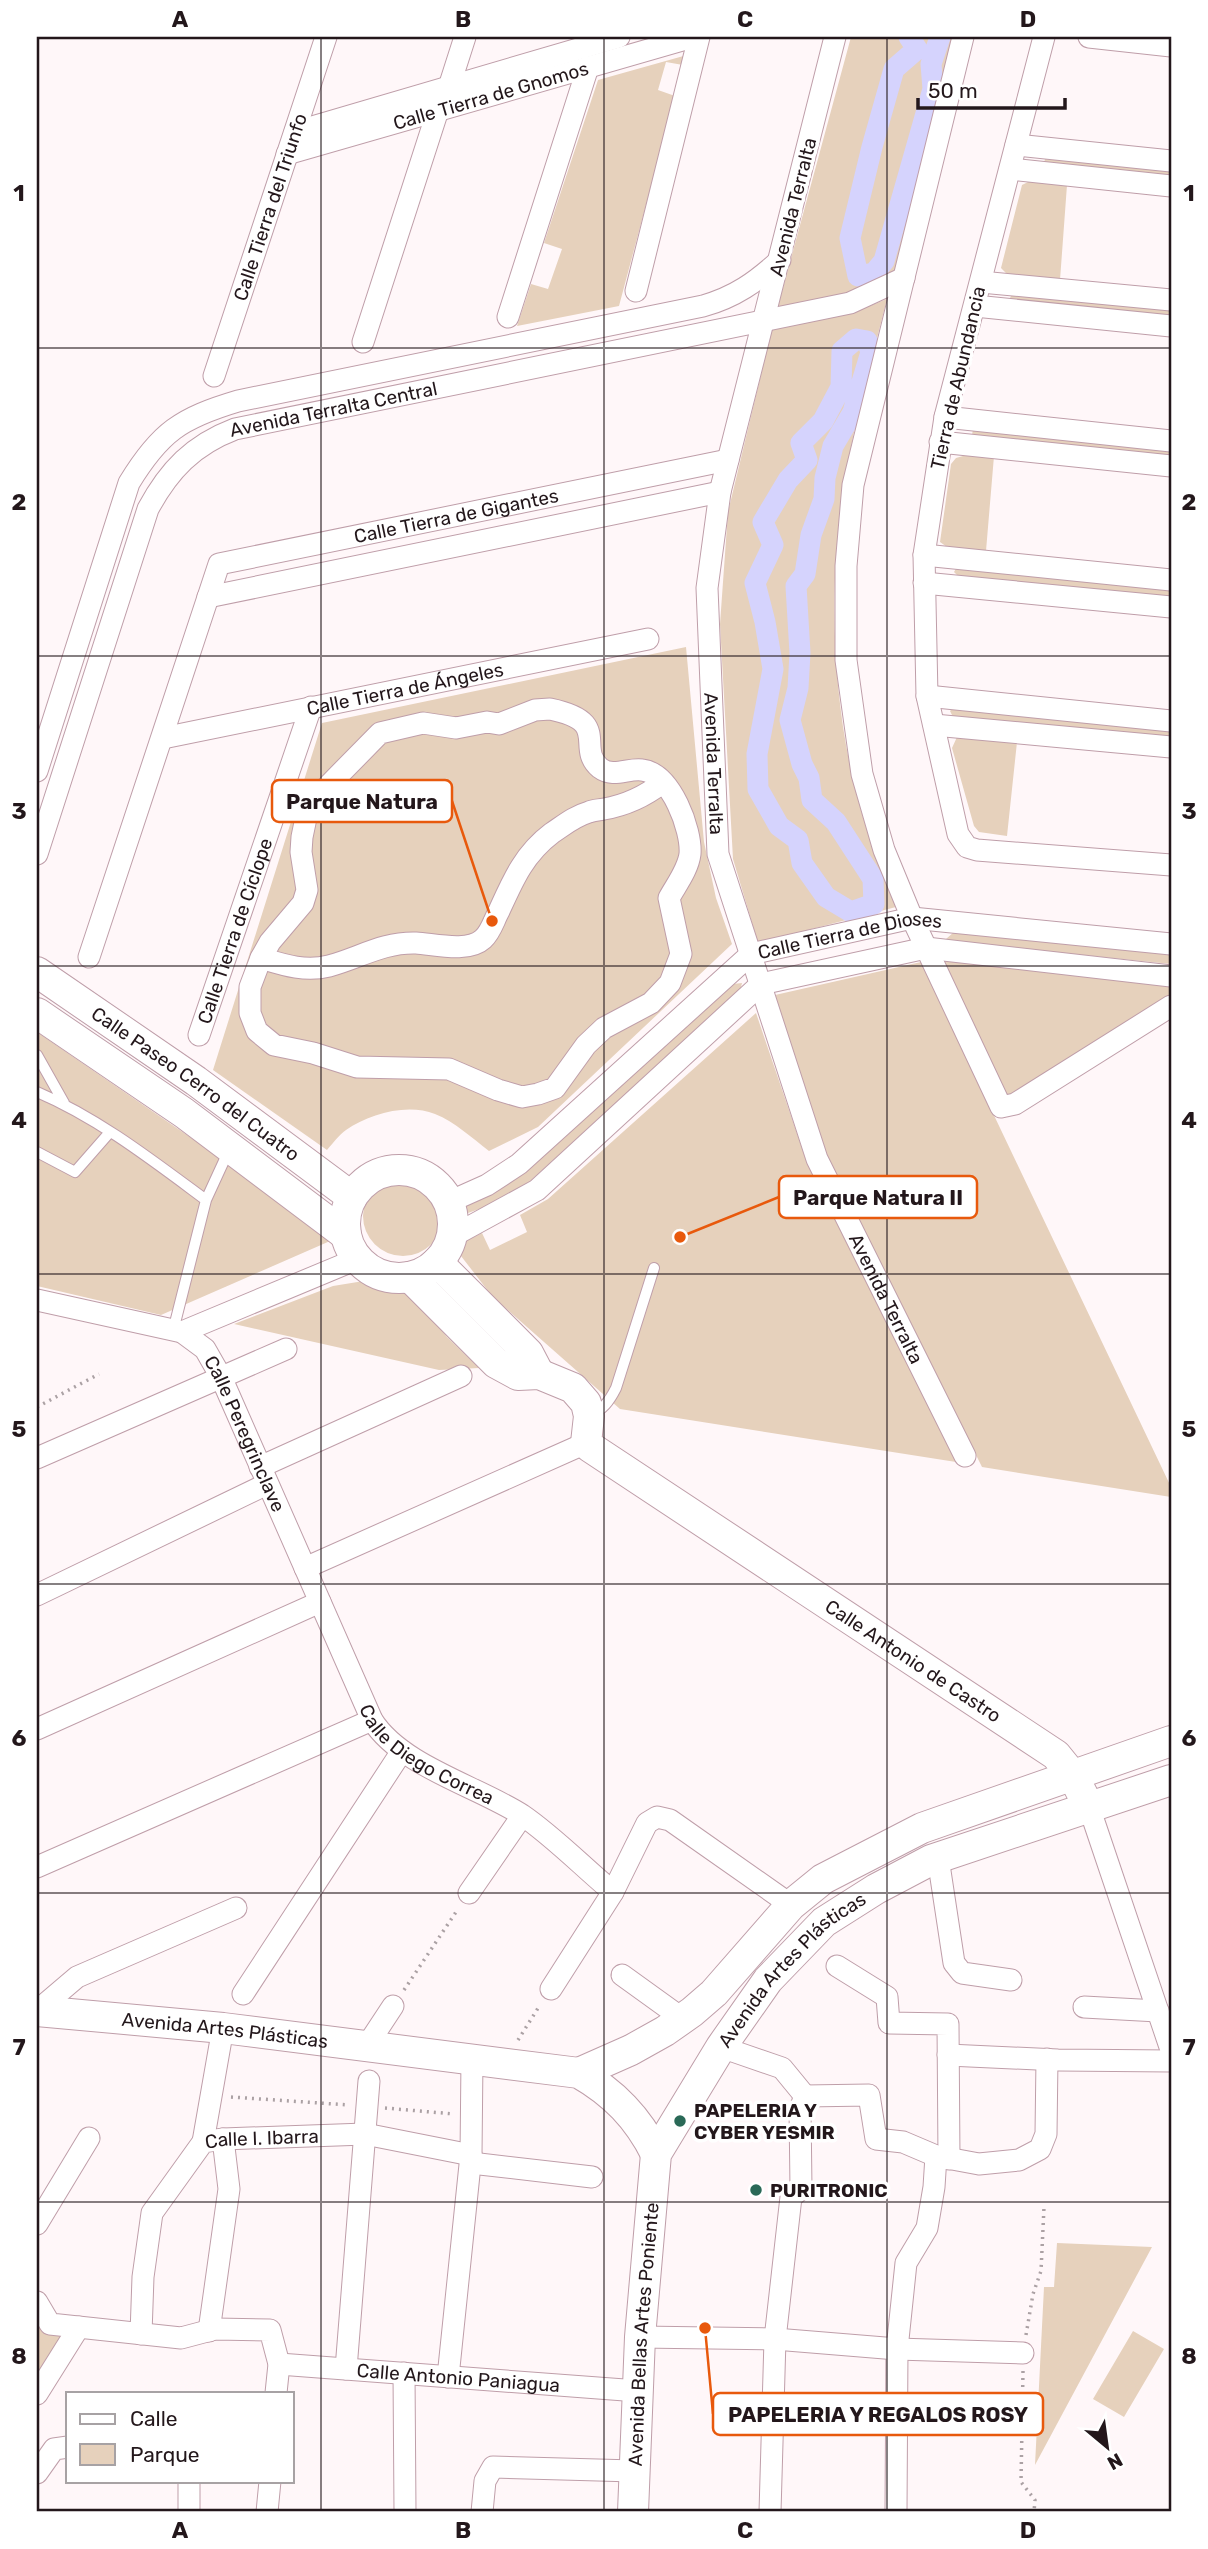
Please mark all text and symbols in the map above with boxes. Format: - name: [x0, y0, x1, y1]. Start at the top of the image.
- text: A: [172, 5, 189, 33]
- text: B: [455, 5, 471, 33]
- text: C: [737, 5, 753, 33]
- text: D: [1020, 5, 1036, 33]
- street label: Calle Tierra de Gnomos: [390, 56, 591, 134]
- scale bar: [918, 66, 1064, 110]
- text: 50 m: [928, 78, 978, 103]
- street label: Calle Tierra del Triunfo: [228, 110, 311, 304]
- street label: Avenida Terralta: [765, 135, 821, 279]
- text: 1: [13, 179, 25, 207]
- text: 1: [1183, 179, 1195, 207]
- street label: Tierra de Abundancia: [926, 284, 990, 472]
- street label: Avenida Terralta Central: [228, 376, 439, 441]
- street label: Calle Tierra de Gigantes: [352, 483, 560, 548]
- text: 2: [12, 488, 26, 516]
- text: 2: [1182, 488, 1196, 516]
- street label: Calle Tierra de Ángeles: [305, 657, 505, 720]
- street label: Avenida Terralta: [700, 692, 729, 835]
- callout: Parque Natura: [272, 780, 452, 822]
- text: Parque Natura: [286, 789, 438, 814]
- text: 3: [11, 797, 27, 825]
- text: 3: [1181, 797, 1197, 825]
- street label: Calle Tierra de Cíclope: [192, 835, 277, 1027]
- street label: Calle Tierra de Dioses: [755, 907, 943, 964]
- street label: Calle Paseo Cerro del Cuatro: [87, 1001, 304, 1166]
- text: 4: [11, 1106, 27, 1134]
- text: 4: [1181, 1106, 1197, 1134]
- callout: Parque Natura II: [779, 1176, 977, 1218]
- text: Parque Natura II: [793, 1185, 963, 1210]
- street label: Avenida Terralta: [845, 1230, 929, 1367]
- street label: Calle Peregrinclave: [200, 1351, 290, 1515]
- text: 5: [12, 1415, 27, 1443]
- text: 5: [1182, 1415, 1197, 1443]
- street label: Calle Antonio de Castro: [821, 1594, 1006, 1727]
- street label: Calle Diego Correa: [355, 1701, 498, 1809]
- text: 6: [12, 1724, 27, 1752]
- text: 6: [1182, 1724, 1197, 1752]
- street label: Avenida Artes Plásticas: [713, 1887, 870, 2052]
- street label: Avenida Artes Plásticas: [121, 2007, 329, 2053]
- text: 7: [12, 2033, 26, 2061]
- text: 7: [1182, 2033, 1196, 2061]
- place label: PAPELERIA Y CYBER YESMIR: [694, 2099, 835, 2144]
- marker: PAPELERIA Y CYBER YESMIR: [672, 2113, 688, 2129]
- street label: Calle I. Ibarra: [203, 2124, 319, 2153]
- place label: PURITRONIC: [770, 2179, 888, 2202]
- marker: PURITRONIC: [748, 2182, 764, 2198]
- street label: Avenida Bellas Artes Poniente: [623, 2202, 663, 2467]
- text: 8: [11, 2342, 27, 2370]
- text: 8: [1181, 2342, 1197, 2370]
- street label: Calle Antonio Paniagua: [356, 2358, 561, 2397]
- legend: [66, 2392, 294, 2482]
- callout: PAPELERIA Y REGALOS ROSY: [713, 2393, 1043, 2435]
- text: PAPELERIA Y REGALOS ROSY: [728, 2402, 1028, 2427]
- text: Calle: [130, 2406, 178, 2431]
- north arrow: [1072, 2412, 1142, 2482]
- text: Parque: [130, 2442, 200, 2467]
- text: N: [1103, 2448, 1127, 2475]
- text: A: [172, 2516, 189, 2544]
- text: B: [455, 2516, 471, 2544]
- text: C: [737, 2516, 753, 2544]
- text: D: [1020, 2516, 1036, 2544]

